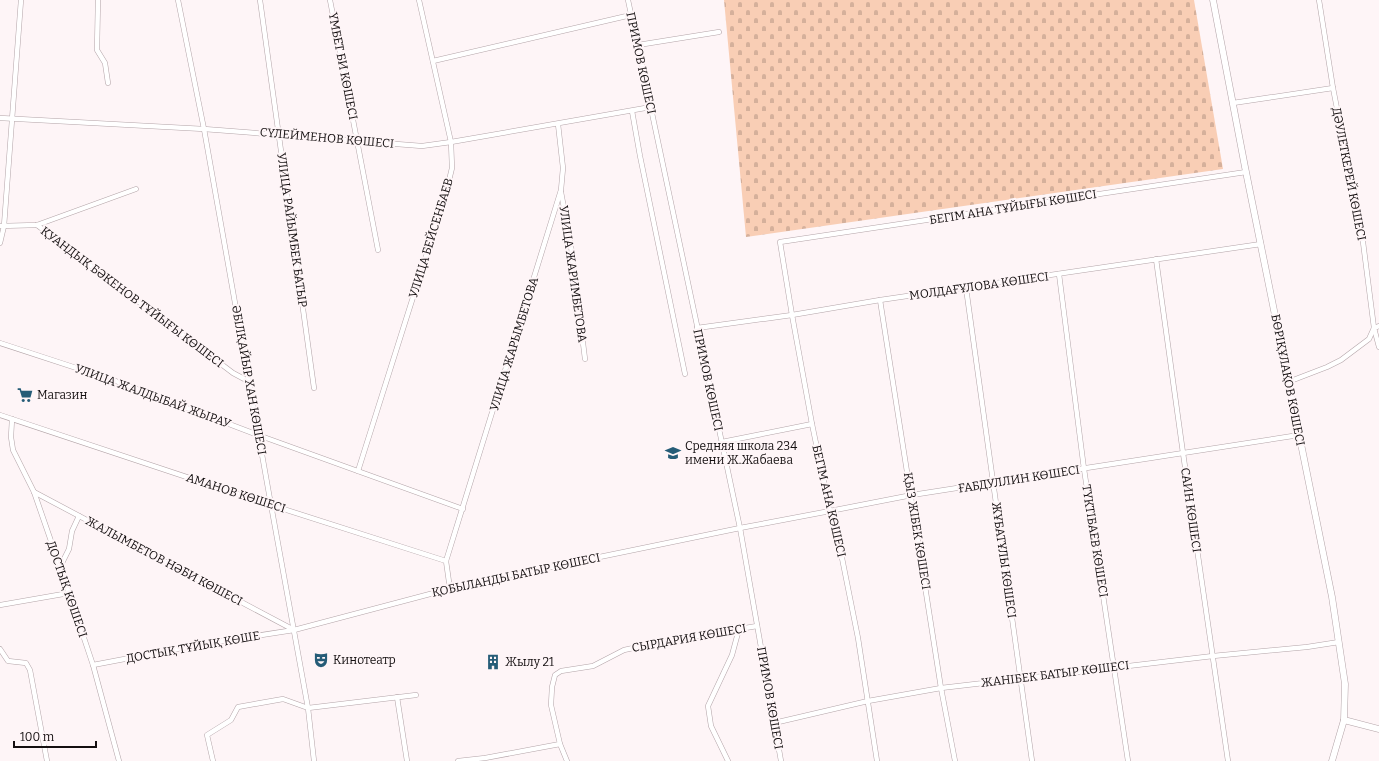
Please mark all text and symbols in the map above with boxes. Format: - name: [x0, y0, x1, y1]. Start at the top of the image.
- street label: ҮМБЕТ БИ КӨШЕСІ: [326, 11, 360, 121]
- street label: ПРИМОВ КӨШЕСІ: [623, 11, 659, 115]
- street label: ДӘУЛЕТКЕРЕЙ КӨШЕСІ: [1329, 106, 1370, 242]
- street label: СҮЛЕЙМЕНОВ КӨШЕСІ: [259, 124, 395, 151]
- street label: УЛИЦА РАЙЫМБЕК БАТЫР: [274, 152, 311, 308]
- street label: УЛИЦА БЕЙСЕНБАЕВ: [405, 176, 456, 300]
- street label: БЕГІМ АНА ТҰЙЫҒЫ КӨШЕСІ: [928, 186, 1098, 227]
- street label: УЛИЦА ЖАРИМБЕТОВА: [556, 205, 590, 344]
- street label: ҚУАНДЫҚ БӘКЕНОВ ТҰЙЫҒЫ КӨШЕСІ: [38, 223, 227, 370]
- street label: МОЛДАҒҰЛОВА КӨШЕСІ: [908, 269, 1050, 303]
- street label: УЛИЦА ЖАРЫМБЕТОВА: [487, 275, 541, 413]
- street label: ӘБІЛҚАЙЫР ХАН КӨШЕСІ: [229, 304, 270, 456]
- street label: БӨРІҚҰЛАҚОВ КӨШЕСІ: [1268, 313, 1308, 447]
- street label: ПРИМОВ КӨШЕСІ: [690, 328, 726, 432]
- street label: УЛИЦА ЖАЛДЫБАЙ ЖЫРАУ: [73, 360, 234, 431]
- supermarket icon: Магазин: [16, 386, 34, 404]
- place label: Магазин: [37, 388, 88, 402]
- place label: Средняя школа 234 имени Ж.Жабаева: [685, 439, 797, 467]
- school or university icon: Средняя школа 234 имени Ж.Жабаева: [664, 444, 682, 462]
- street label: БЕГІМ АНА КӨШЕСІ: [809, 444, 849, 558]
- street label: ҒАБДУЛЛИН КӨШЕСІ: [957, 462, 1081, 496]
- street label: САИН КӨШЕСІ: [1178, 467, 1204, 553]
- street label: АМАНОВ КӨШЕСІ: [185, 470, 287, 516]
- street label: ҚЫЗ ЖІБЕК КӨШЕСІ: [901, 471, 933, 591]
- street label: ТҮКТІБАЕВ КӨШЕСІ: [1079, 484, 1111, 598]
- street label: ЖҰБАТҰЛЫ КӨШЕСІ: [989, 501, 1019, 619]
- street label: ЖАЛЫМБЕТОВ НӘБИ КӨШЕСІ: [83, 514, 245, 608]
- street label: ДОСТЫҚ КӨШЕСІ: [44, 539, 90, 639]
- street label: ҚОБЫЛАНДЫ БАТЫР КӨШЕСІ: [431, 550, 601, 600]
- street label: СЫРДАРИЯ КӨШЕСІ: [631, 621, 747, 655]
- street label: ДОСТЫҚ ТҰЙЫҚ КӨШЕ: [125, 627, 261, 666]
- street label: ПРИМОВ КӨШЕСІ: [754, 646, 786, 750]
- theatre icon: Кинотеатр: [312, 651, 330, 669]
- place label: Кинотеатр: [333, 653, 396, 667]
- building icon: Жылу 21: [484, 653, 502, 671]
- place label: Жылу 21: [505, 655, 554, 669]
- street label: ЖАНІБЕК БАТЫР КӨШЕСІ: [980, 658, 1130, 690]
- scale bar: [14, 723, 96, 749]
- text: 100 m: [20, 730, 55, 744]

